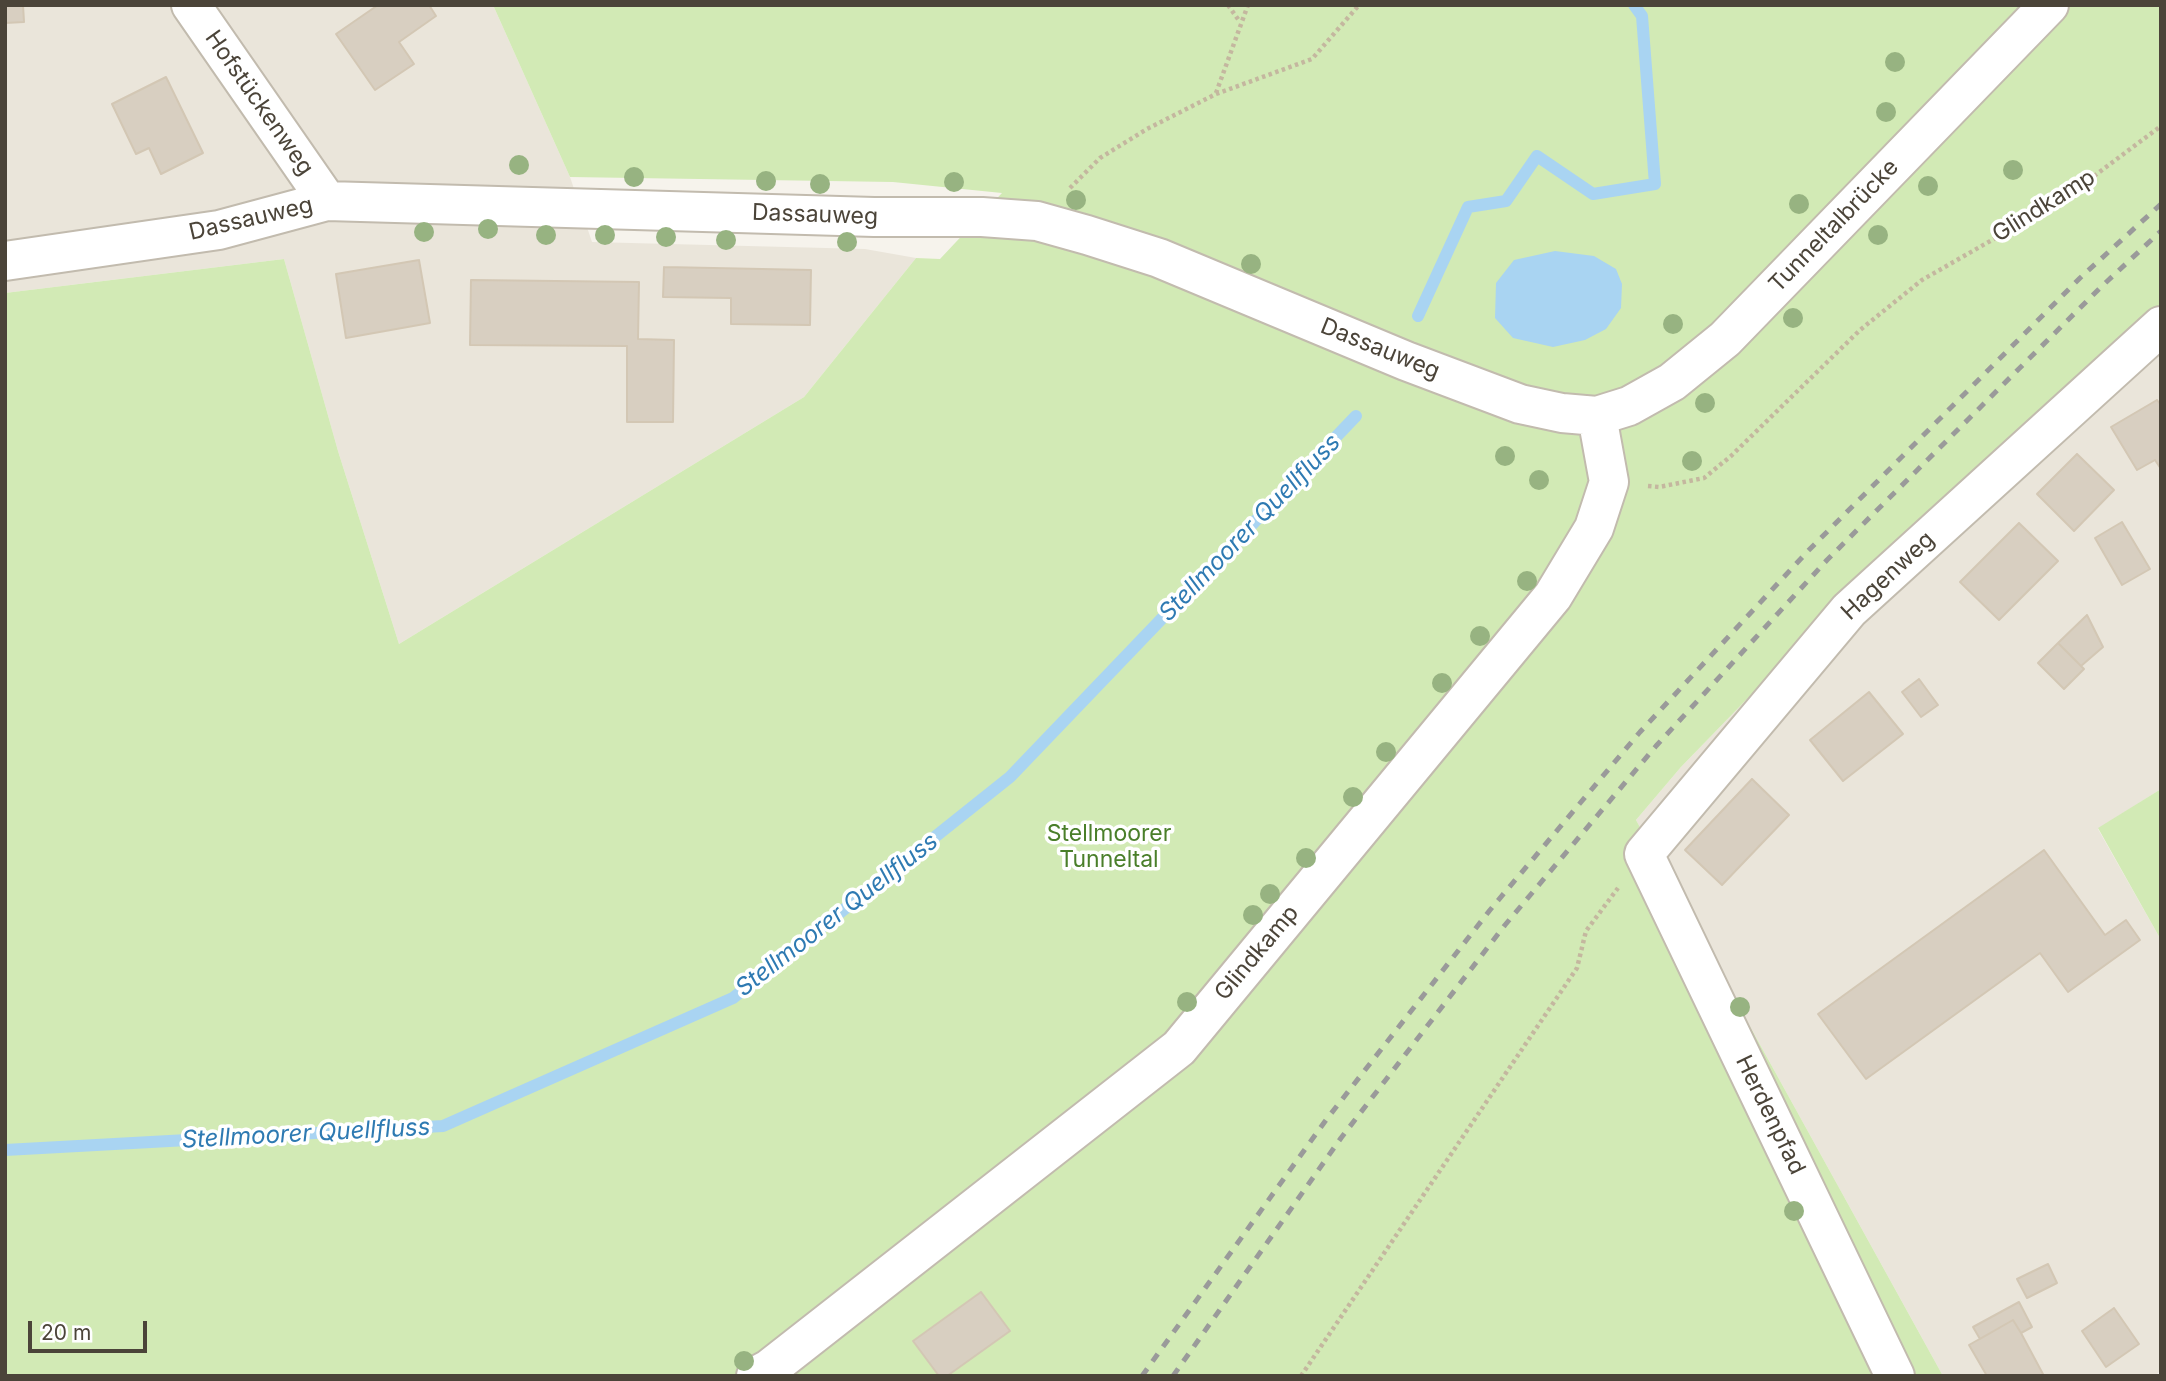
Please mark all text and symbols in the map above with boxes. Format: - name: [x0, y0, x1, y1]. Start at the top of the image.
- street label: Hofstückenweg: [199, 25, 319, 181]
- street label: Tunneltalbrücke: [1764, 154, 1904, 298]
- street label: Glindkamp: [1988, 164, 2100, 248]
- street label: Dassauweg: [186, 191, 316, 247]
- street label: Dassauweg: [751, 199, 879, 231]
- street label: Dassauweg: [1316, 313, 1444, 385]
- water label: Stellmoorer Quellfluss: [1153, 429, 1347, 627]
- street label: Hagenweg: [1836, 526, 1940, 626]
- park label: Stellmoorer Tunneltal: [1047, 820, 1171, 874]
- water label: Stellmoorer Quellfluss: [730, 827, 944, 1003]
- street label: Glindkamp: [1209, 900, 1305, 1006]
- street label: Herdenpfad: [1729, 1051, 1811, 1179]
- water label: Stellmoorer Quellfluss: [181, 1113, 431, 1155]
- scale bar: [32, 1308, 150, 1352]
- text: 20 m: [41, 1320, 91, 1345]

